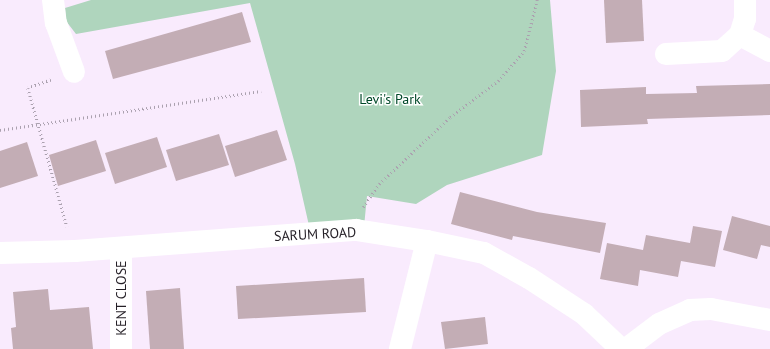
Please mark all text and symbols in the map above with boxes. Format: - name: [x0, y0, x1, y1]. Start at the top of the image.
- park label: Levi's Park: [359, 91, 421, 107]
- street label: SARUM ROAD: [274, 223, 356, 245]
- street label: KENT CLOSE: [113, 260, 129, 336]

